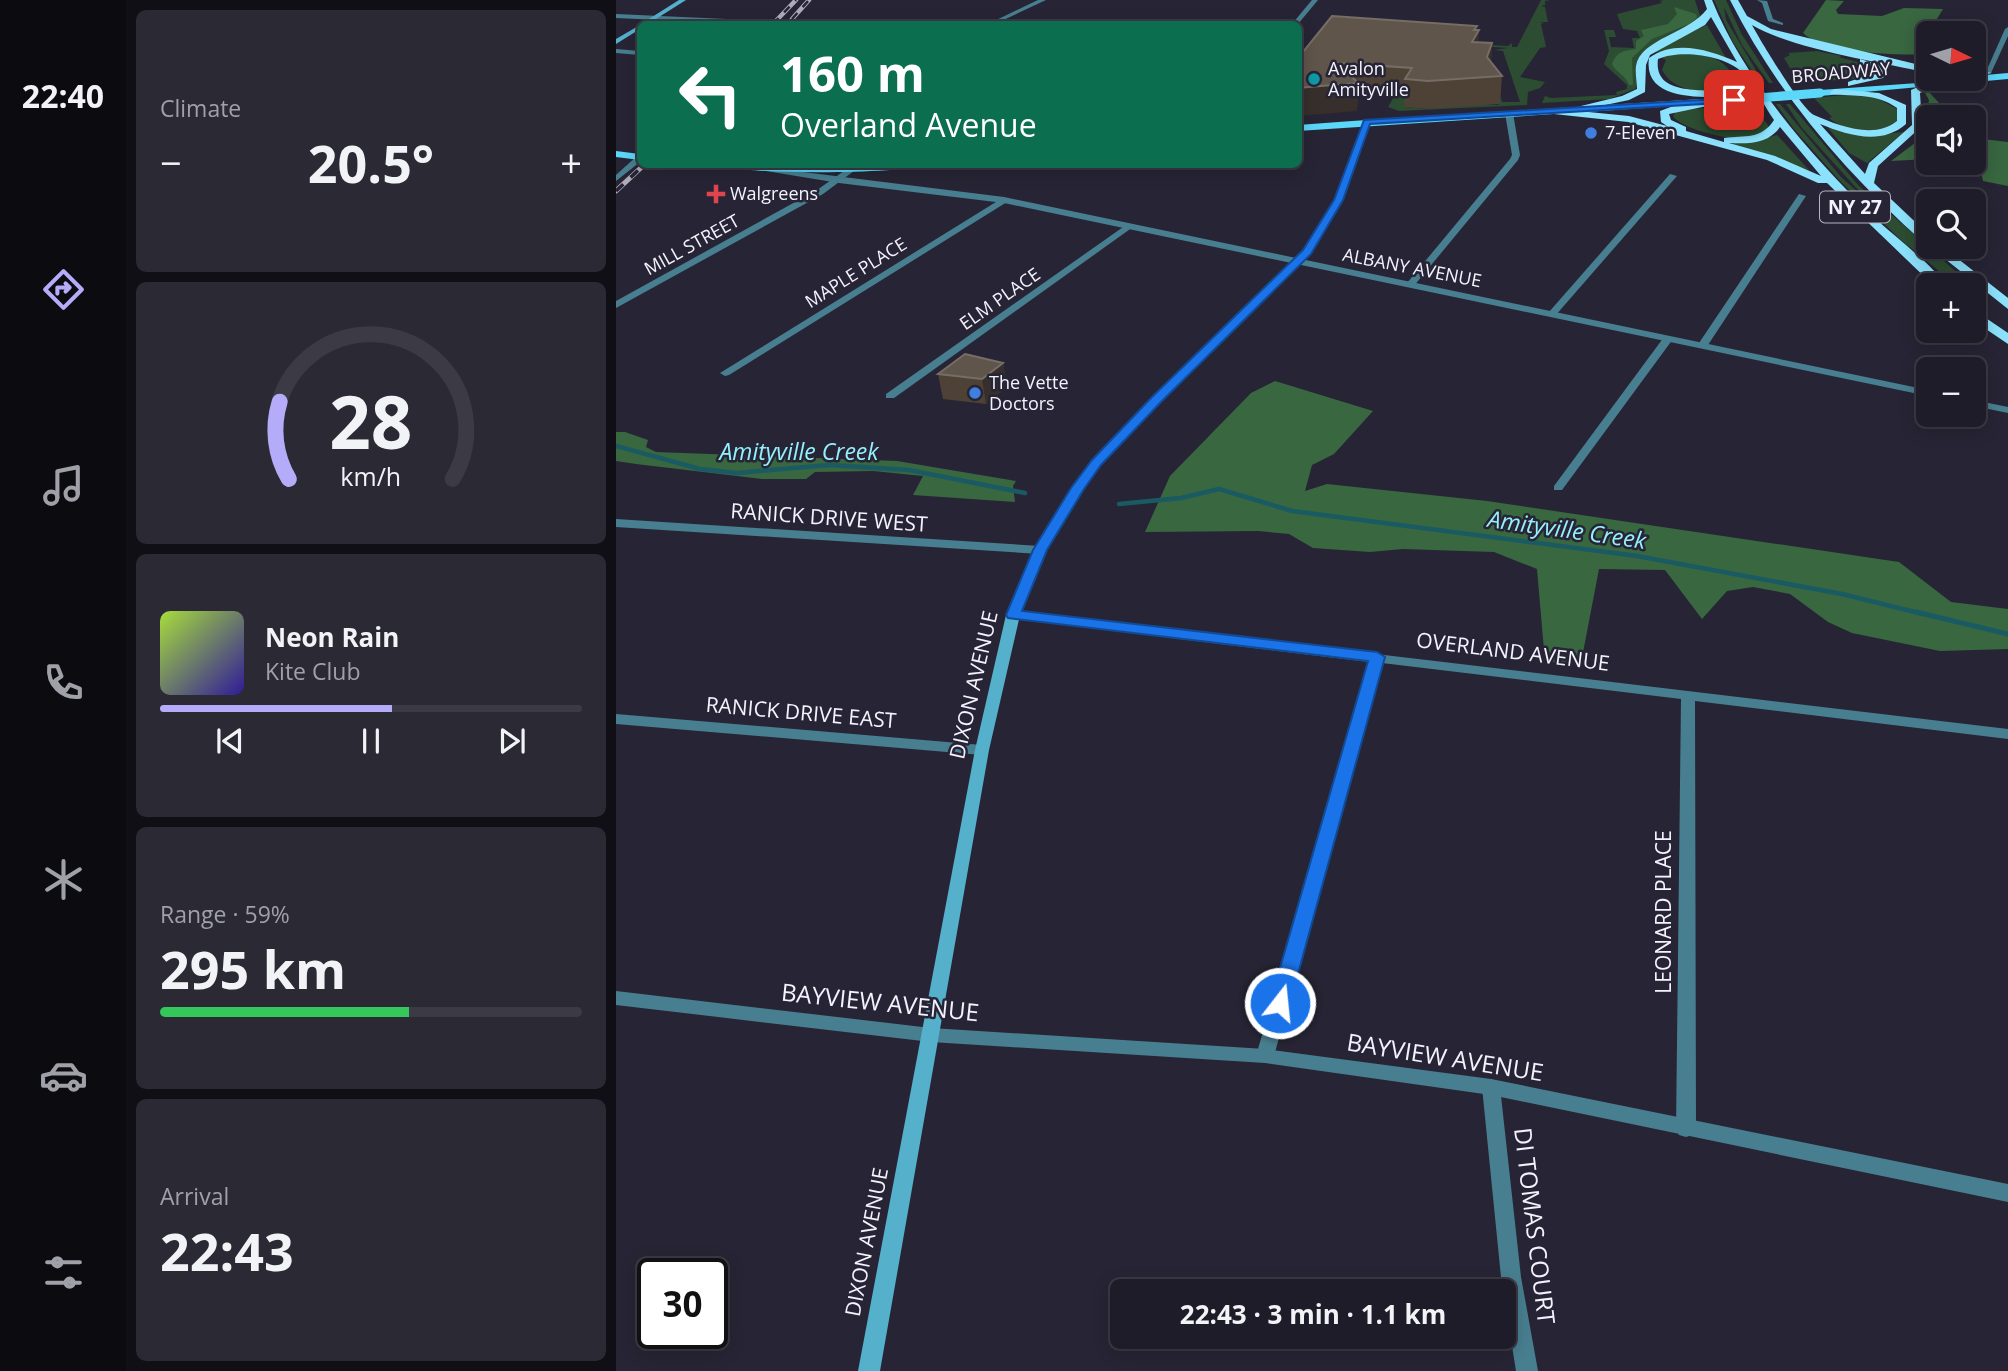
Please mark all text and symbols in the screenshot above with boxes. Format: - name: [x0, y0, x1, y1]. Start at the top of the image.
- north arrow: [1916, 21, 1986, 91]
- map controls: [1916, 21, 1986, 427]
- text: 160 m: [780, 40, 925, 106]
- icon: left: [665, 49, 756, 140]
- place label: Avalon Amityville: [1328, 56, 1409, 101]
- street label: BROADWAY: [1790, 56, 1892, 88]
- pin: [1704, 70, 1764, 130]
- marker: Avalon Amityville: [1306, 71, 1322, 87]
- text: 22:40: [22, 74, 104, 117]
- icon: arrive: [1715, 81, 1753, 119]
- text: Climate: [160, 92, 241, 124]
- text: Overland Avenue: [780, 103, 1037, 146]
- button: sound: [1916, 105, 1986, 175]
- place label: 7-Eleven: [1605, 120, 1676, 144]
- marker: 7-Eleven: [1583, 125, 1599, 141]
- text: 20.5°: [308, 127, 434, 198]
- text: −: [160, 136, 182, 188]
- text: +: [560, 136, 582, 188]
- place label: Walgreens: [730, 181, 818, 205]
- marker: Walgreens: [708, 186, 724, 202]
- button: search: [1916, 189, 1986, 259]
- road number: NY 27: [1820, 192, 1890, 223]
- street label: MILL STREET: [640, 208, 744, 280]
- street label: MAPLE PLACE: [800, 231, 911, 313]
- street label: ALBANY AVENUE: [1341, 242, 1484, 292]
- street label: ELM PLACE: [954, 262, 1044, 335]
- icon: directions: [39, 265, 88, 314]
- button: +: [1916, 273, 1986, 343]
- button: −: [1916, 357, 1986, 427]
- place label: The Vette Doctors: [989, 370, 1069, 415]
- text: 28: [329, 372, 413, 471]
- marker: The Vette Doctors: [967, 385, 983, 401]
- water label: Amityville Creek: [717, 435, 879, 467]
- text: km/h: [341, 459, 401, 493]
- icon: music: [39, 461, 88, 510]
- street label: RANICK DRIVE WEST: [730, 496, 929, 538]
- water label: Amityville Creek: [1484, 502, 1649, 556]
- street label: DIXON AVENUE: [942, 608, 1004, 762]
- text: Neon Rain: [265, 619, 399, 655]
- street label: OVERLAND AVENUE: [1415, 625, 1611, 677]
- text: Kite Club: [265, 655, 360, 687]
- icon: phone: [39, 658, 88, 707]
- street label: RANICK DRIVE EAST: [705, 690, 898, 734]
- icon: previous: [211, 722, 249, 760]
- icon: pause: [352, 722, 390, 760]
- icon: next: [493, 722, 531, 760]
- street label: LEONARD PLACE: [1649, 830, 1677, 994]
- icon: climate: [39, 855, 88, 904]
- text: Range · 59%: [160, 898, 290, 930]
- text: 295 km: [160, 933, 346, 1004]
- position arrow: [1243, 966, 1317, 1040]
- street label: BAYVIEW AVENUE: [780, 975, 981, 1028]
- street label: BAYVIEW AVENUE: [1345, 1025, 1546, 1088]
- icon: car: [39, 1051, 88, 1100]
- street label: DI TOMAS COURT: [1507, 1126, 1564, 1326]
- street label: DIXON AVENUE: [838, 1165, 894, 1319]
- text: Arrival: [160, 1180, 229, 1212]
- text: 22:43: [160, 1215, 294, 1286]
- icon: filters: [39, 1248, 88, 1297]
- speed limit sign: 30: [637, 1258, 728, 1349]
- text: 22:43 · 3 min · 1.1 km: [1180, 1296, 1446, 1332]

